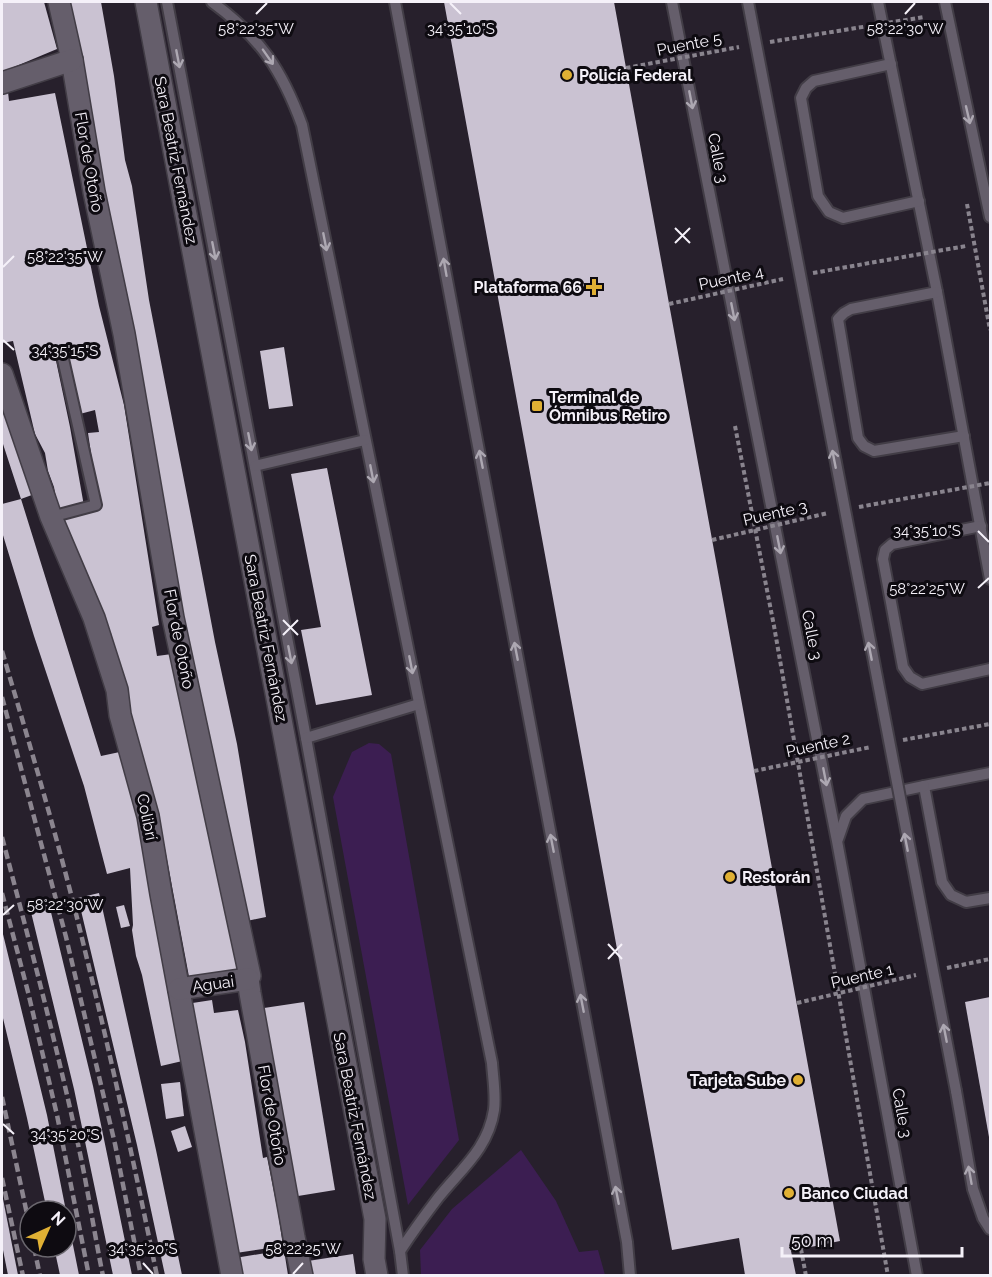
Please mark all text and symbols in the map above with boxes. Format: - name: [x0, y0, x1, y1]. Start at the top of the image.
- text: 58°22'35"W: [218, 20, 294, 38]
- text: 34°35'10"S: [427, 20, 495, 38]
- text: 58°22'30"W: [867, 20, 944, 38]
- street label: Puente 5: [655, 28, 723, 60]
- one-way arrow: [173, 49, 184, 68]
- one-way arrow: [262, 49, 274, 65]
- place label: Policía Federal: [579, 66, 693, 85]
- marker: Policía Federal: [560, 68, 574, 82]
- street label: Sara Beatriz Fernández: [150, 75, 202, 246]
- one-way arrow: [686, 90, 697, 109]
- one-way arrow: [963, 105, 975, 124]
- street label: Flor de Otoño: [71, 110, 107, 214]
- street label: Calle 3: [704, 131, 732, 185]
- one-way arrow: [320, 231, 331, 251]
- one-way arrow: [209, 240, 220, 260]
- text: 58°22'35"W: [27, 248, 103, 266]
- one-way arrow: [439, 258, 450, 278]
- street label: Puente 4: [697, 262, 765, 294]
- place label: Plataforma 66: [474, 278, 582, 297]
- marker: Plataforma 66: [587, 280, 601, 294]
- one-way arrow: [728, 302, 739, 321]
- text: 34°35'15"S: [32, 342, 98, 360]
- place label: Terminal de Ómnibus Retiro: [549, 388, 668, 425]
- marker: Terminal de Ómnibus Retiro: [530, 399, 544, 413]
- one-way arrow: [245, 432, 256, 452]
- one-way arrow: [475, 450, 486, 469]
- one-way arrow: [828, 450, 839, 469]
- one-way arrow: [367, 464, 378, 483]
- street label: Puente 3: [741, 496, 809, 530]
- text: 34°35'10"S: [893, 522, 961, 540]
- one-way arrow: [774, 534, 785, 554]
- street label: Sara Beatriz Fernández: [240, 553, 292, 724]
- text: 58°22'25"W: [889, 580, 965, 598]
- street label: Flor de Otoño: [160, 587, 198, 691]
- street label: Calle 3: [798, 608, 826, 662]
- one-way arrow: [864, 641, 875, 661]
- one-way arrow: [510, 642, 521, 661]
- one-way arrow: [285, 644, 296, 664]
- one-way arrow: [406, 655, 417, 674]
- street label: Puente 2: [784, 729, 852, 761]
- one-way arrow: [819, 767, 831, 786]
- street label: Colibrí: [133, 792, 161, 843]
- one-way arrow: [546, 833, 557, 853]
- one-way arrow: [900, 833, 911, 852]
- place label: Restorán: [742, 868, 811, 887]
- marker: Restorán: [723, 870, 737, 884]
- text: 58°22'30"W: [27, 896, 104, 914]
- street label: Puente 1: [829, 960, 895, 992]
- street label: Aguai: [191, 972, 235, 996]
- one-way arrow: [576, 994, 587, 1013]
- one-way arrow: [939, 1024, 950, 1044]
- street label: Sara Beatriz Fernández: [329, 1031, 381, 1202]
- street label: Flor de Otoño: [254, 1063, 290, 1167]
- place label: Tarjeta Sube: [690, 1071, 786, 1090]
- marker: Tarjeta Sube: [791, 1073, 805, 1087]
- street label: Calle 3: [888, 1087, 916, 1139]
- text: 34°35'20"S: [30, 1126, 100, 1144]
- one-way arrow: [965, 1166, 976, 1186]
- place label: Banco Ciudad: [801, 1184, 908, 1203]
- one-way arrow: [612, 1185, 623, 1205]
- marker: Banco Ciudad: [782, 1186, 796, 1200]
- north arrow: [18, 1199, 78, 1259]
- text: N: [47, 1208, 69, 1230]
- scale bar: [782, 1220, 962, 1258]
- text: 50 m: [791, 1230, 833, 1251]
- text: 34°35'20"S: [108, 1240, 178, 1258]
- text: 58°22'25"W: [265, 1240, 341, 1258]

